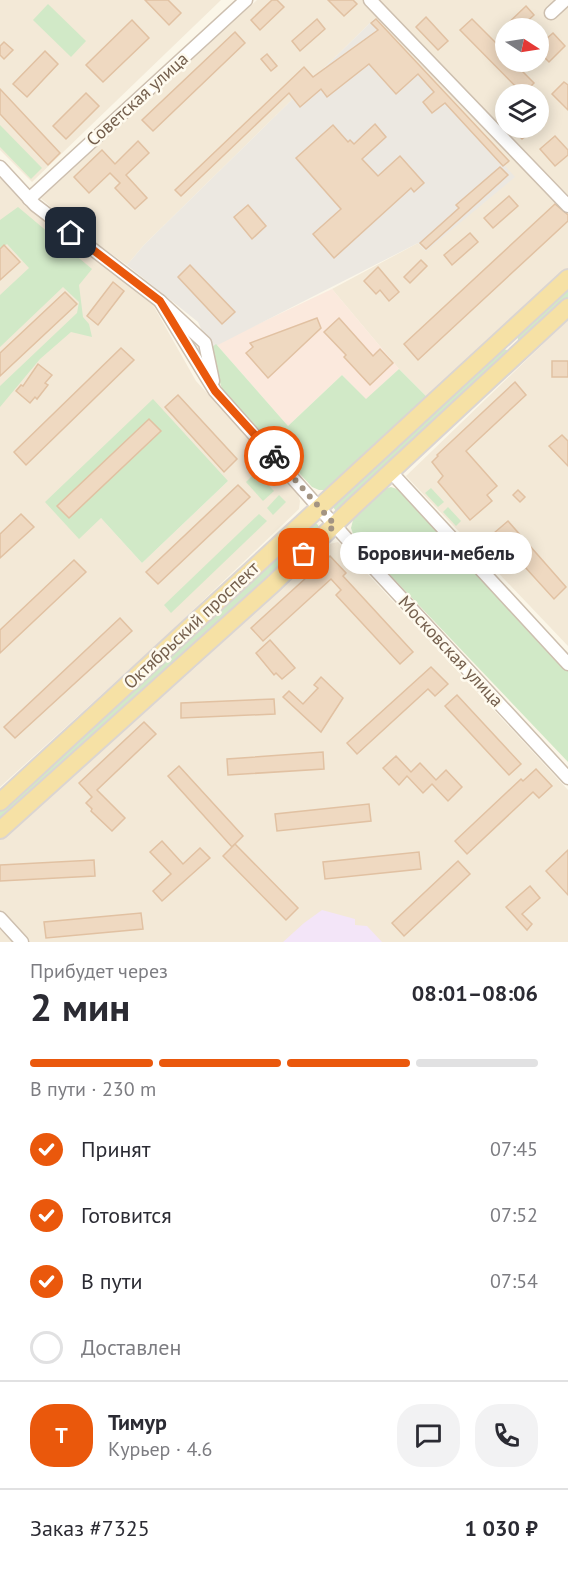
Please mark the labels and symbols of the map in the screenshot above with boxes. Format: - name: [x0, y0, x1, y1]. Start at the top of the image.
- north arrow: [495, 18, 549, 72]
- street label: Советская улица: [81, 47, 193, 151]
- pin: [45, 207, 96, 258]
- courier: [244, 426, 304, 486]
- pin: [278, 528, 329, 579]
- callout: Боровичи-мебель: [340, 533, 532, 575]
- street label: Октябрьский проспект: [118, 556, 264, 694]
- street label: Московская улица: [394, 591, 508, 711]

